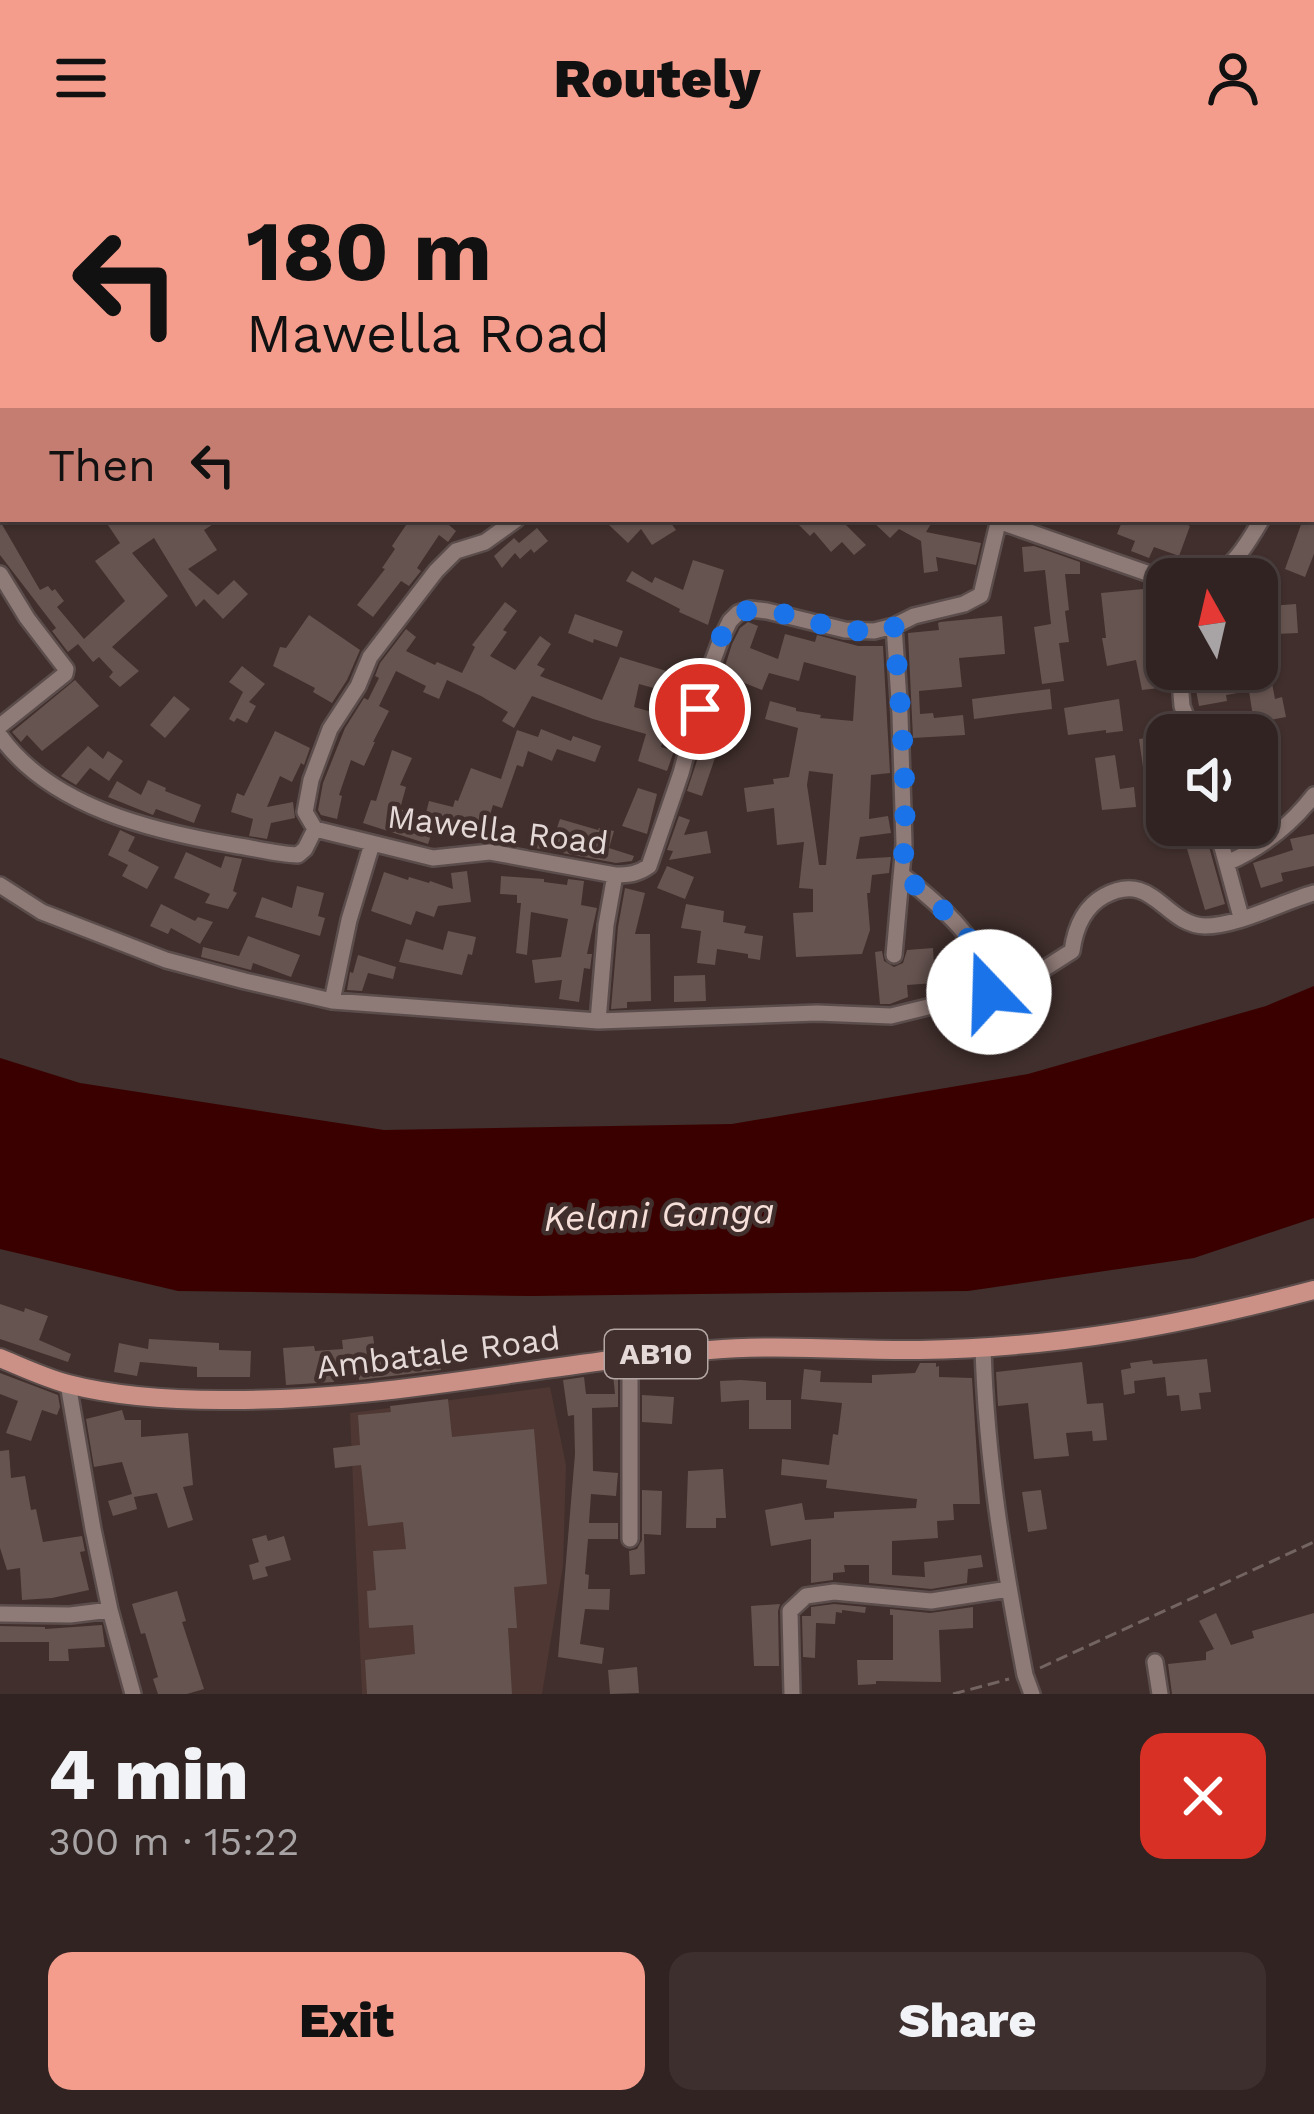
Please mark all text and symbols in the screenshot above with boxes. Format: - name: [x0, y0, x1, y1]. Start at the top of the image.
- icon: menu: [48, 45, 114, 111]
- icon: person: [1200, 45, 1266, 111]
- text: Routely: [553, 47, 761, 110]
- text: 180 m: [246, 202, 492, 300]
- icon: left: [48, 204, 204, 360]
- text: Mawella Road: [246, 302, 610, 365]
- icon: left: [180, 432, 246, 498]
- text: Then: [48, 439, 156, 492]
- north arrow: [1146, 558, 1278, 690]
- map controls: [1146, 558, 1278, 846]
- pin: [649, 658, 751, 760]
- icon: arrive: [667, 676, 733, 742]
- button: sound: [1146, 714, 1278, 846]
- street label: Mawella Road: [385, 797, 611, 862]
- position arrow: [926, 929, 1052, 1055]
- water label: Kelani Ganga: [543, 1190, 775, 1240]
- street label: Ambatale Road: [314, 1318, 562, 1387]
- road number: AB10: [605, 1330, 707, 1378]
- text: 4 min: [48, 1732, 248, 1816]
- button: close: [1140, 1733, 1266, 1859]
- text: 300 m · 15:22: [48, 1819, 299, 1864]
- button: Exit: [48, 1952, 645, 2090]
- button: Share: [669, 1952, 1266, 2090]

